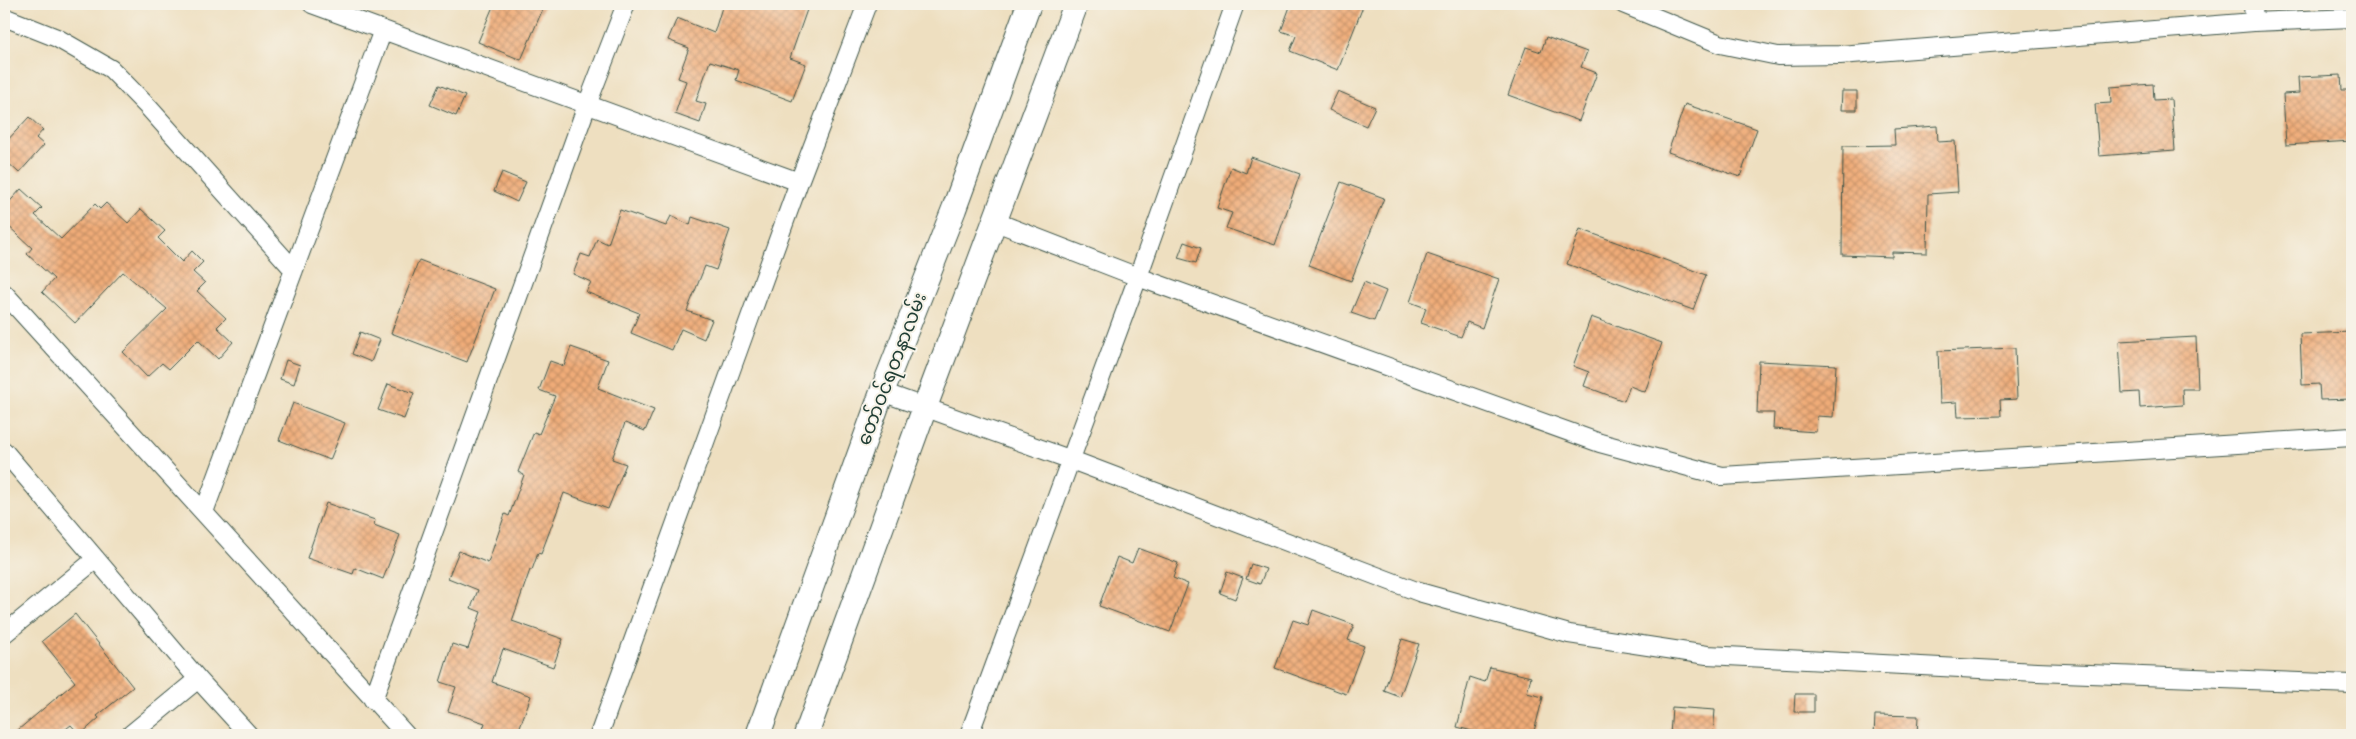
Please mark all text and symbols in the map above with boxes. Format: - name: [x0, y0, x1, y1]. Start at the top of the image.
- street label: တော်ဝင်ရတနာလမ်း: [849, 288, 935, 450]

